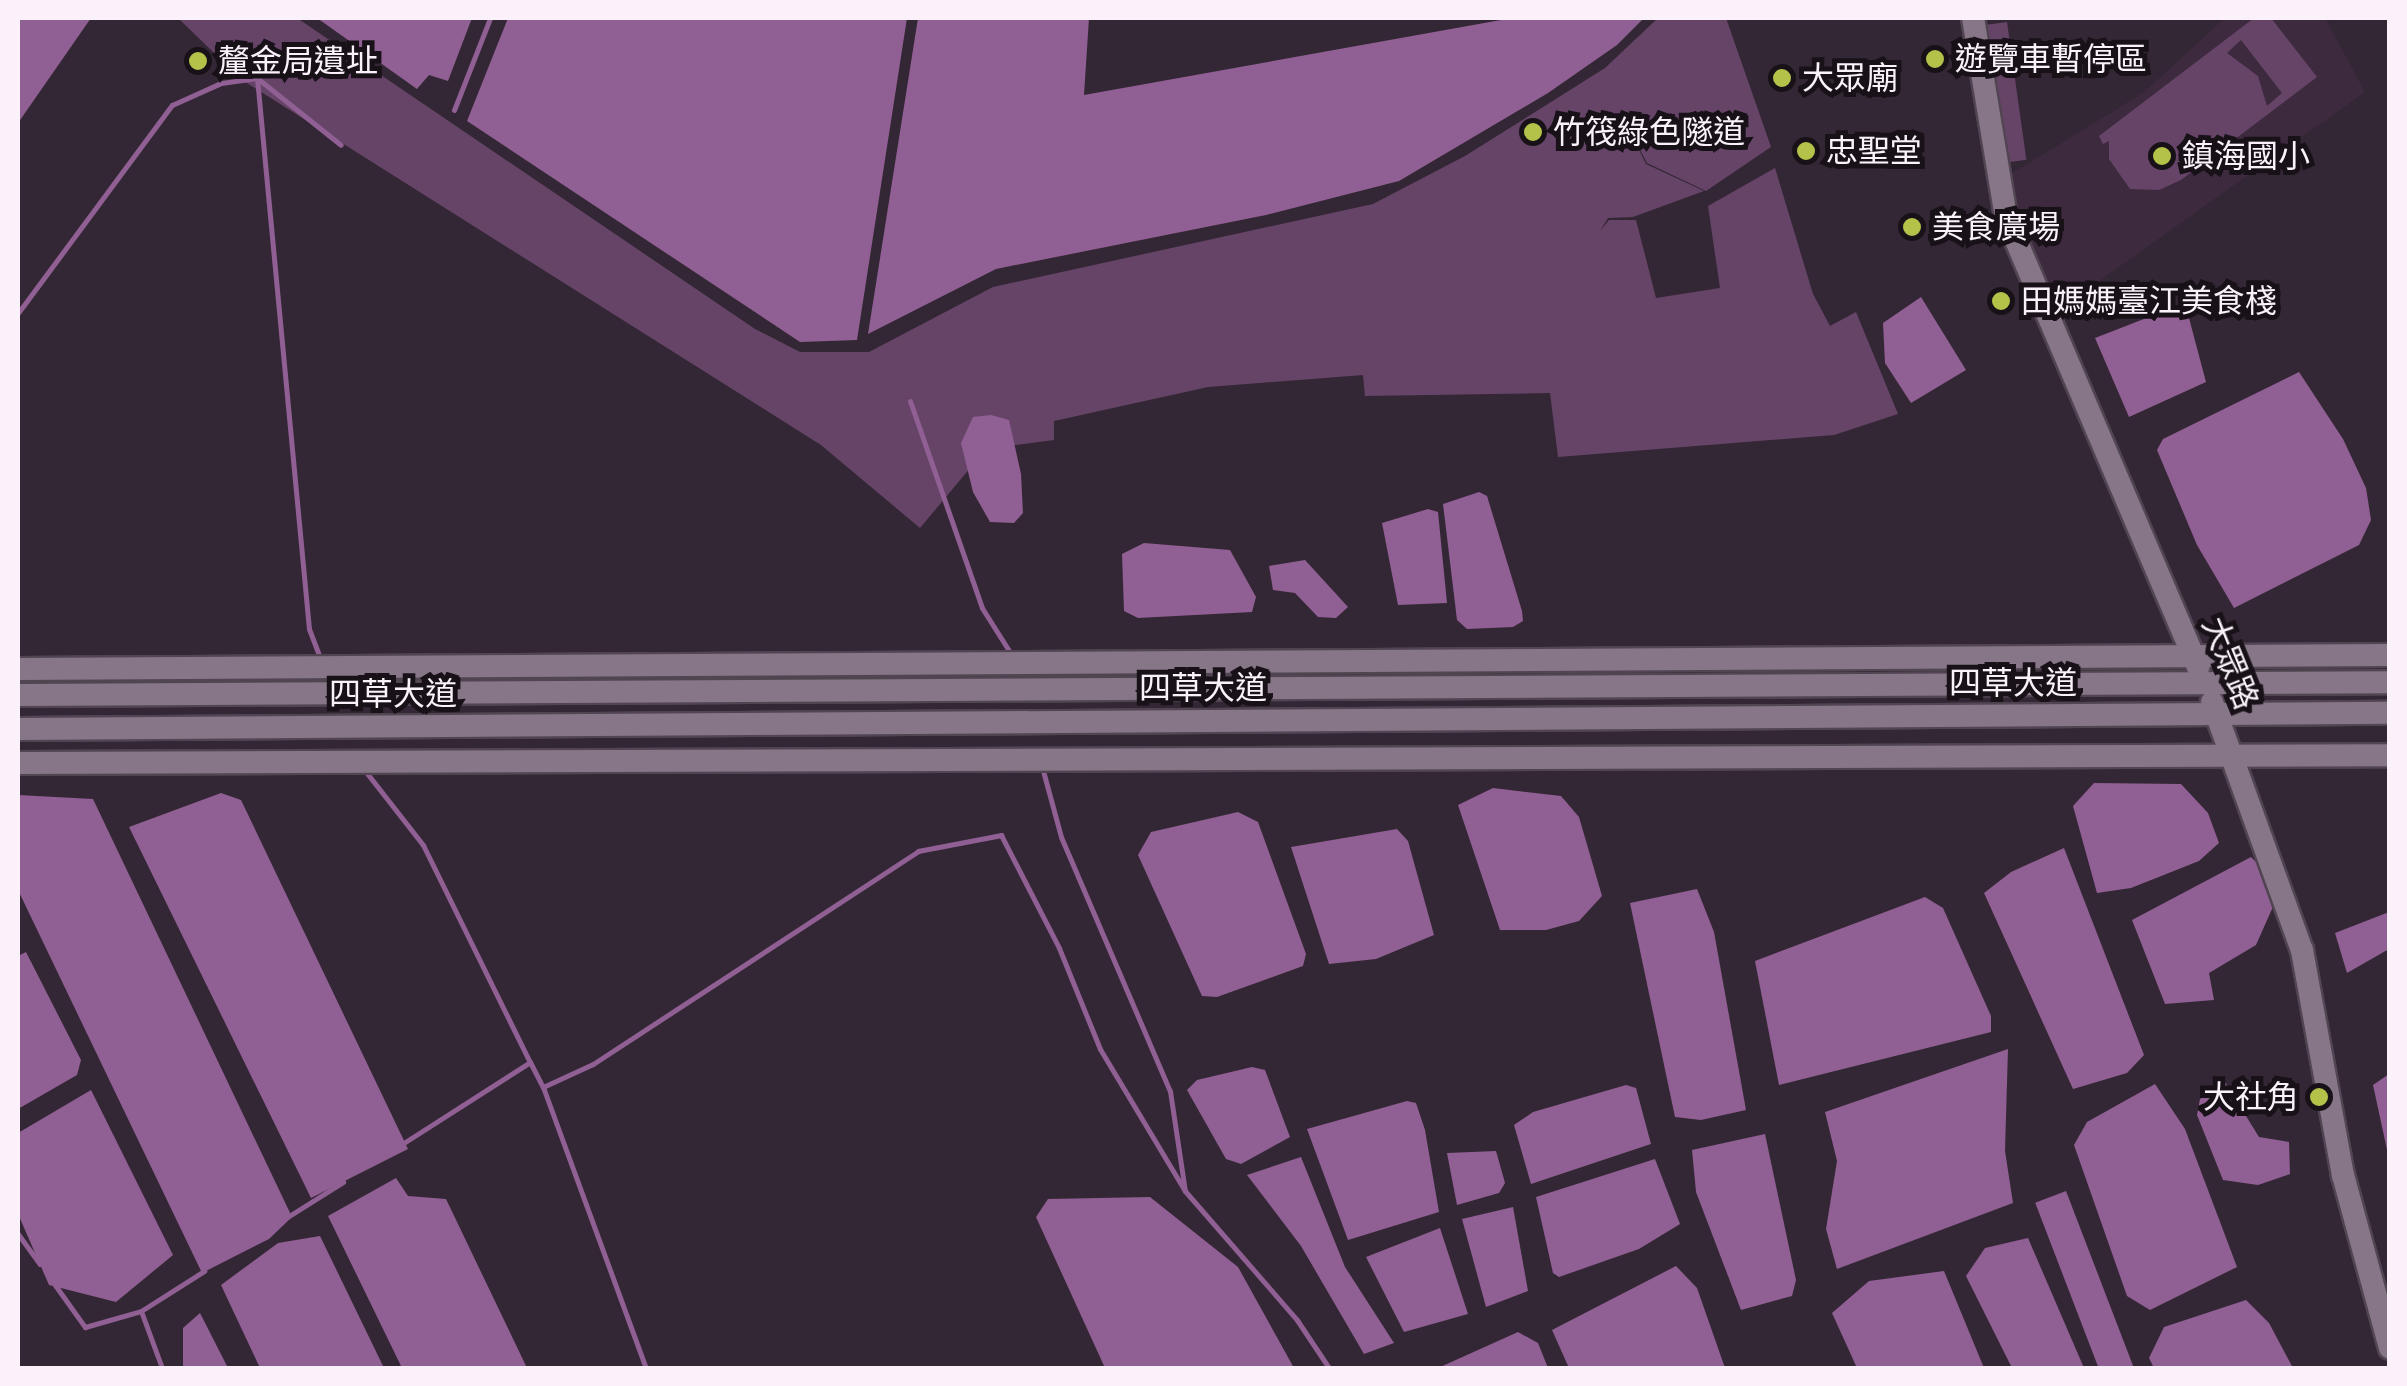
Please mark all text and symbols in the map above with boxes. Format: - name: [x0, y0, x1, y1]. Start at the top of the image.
- place label: 遊覽車暫停區: [1955, 40, 2147, 78]
- place label: 釐金局遺址: [218, 42, 378, 80]
- marker: 遊覽車暫停區: [1924, 48, 1946, 70]
- marker: 釐金局遺址: [187, 50, 209, 72]
- place label: 大眾廟: [1802, 59, 1898, 97]
- marker: 大眾廟: [1771, 67, 1793, 89]
- place label: 竹筏綠色隧道: [1553, 113, 1745, 151]
- marker: 竹筏綠色隧道: [1522, 121, 1544, 143]
- place label: 忠聖堂: [1826, 132, 1922, 170]
- place label: 鎮海國小: [2182, 137, 2310, 175]
- marker: 忠聖堂: [1795, 140, 1817, 162]
- marker: 鎮海國小: [2151, 145, 2173, 167]
- place label: 美食廣場: [1932, 208, 2060, 246]
- marker: 美食廣場: [1901, 216, 1923, 238]
- place label: 田媽媽臺江美食棧: [2021, 282, 2277, 320]
- marker: 田媽媽臺江美食棧: [1990, 290, 2012, 312]
- street label: 大眾路: [2194, 611, 2266, 715]
- street label: 四草大道: [1949, 664, 2077, 702]
- street label: 四草大道: [1139, 669, 1267, 707]
- street label: 四草大道: [329, 675, 457, 713]
- place label: 大社角: [2203, 1078, 2299, 1116]
- marker: 大社角: [2308, 1086, 2330, 1108]

